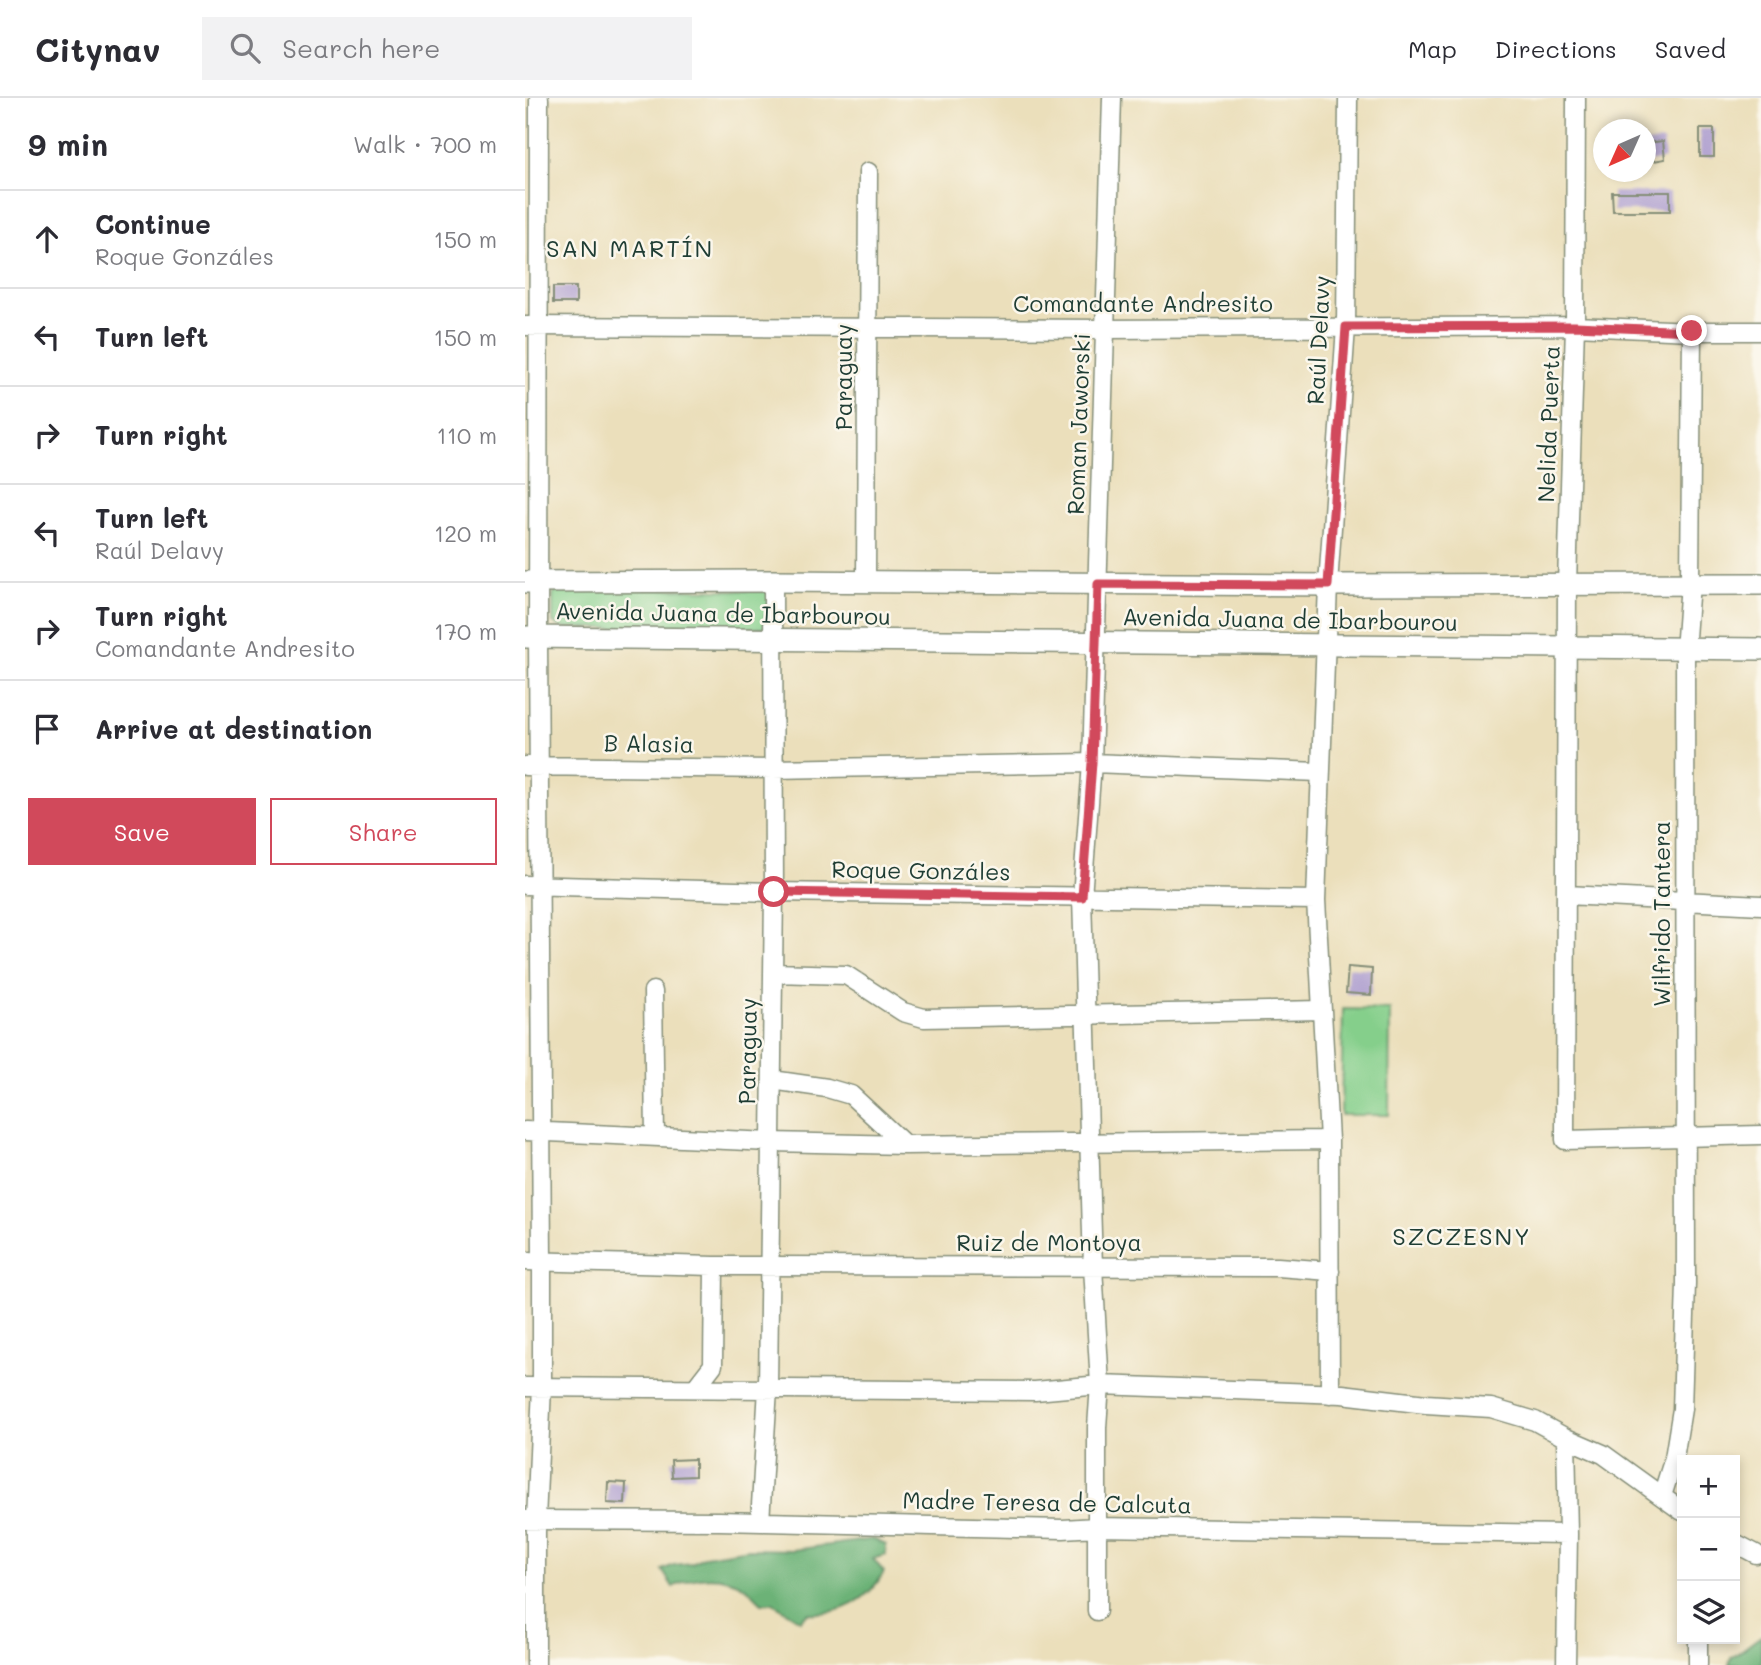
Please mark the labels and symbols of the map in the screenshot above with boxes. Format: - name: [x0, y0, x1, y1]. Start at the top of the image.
- north arrow: [1593, 119, 1656, 182]
- district label: SAN MARTÍN: [546, 232, 714, 263]
- street label: Raúl Delavy: [1300, 275, 1336, 405]
- street label: Comandante Andresito: [1013, 288, 1273, 318]
- route end: [1676, 315, 1707, 346]
- street label: Paraguay: [828, 324, 858, 430]
- street label: Roman Jaworski: [1060, 333, 1096, 515]
- street label: Nelida Puerta: [1530, 345, 1566, 503]
- street label: Avenida Juana de Ibarbourou: [555, 595, 891, 631]
- street label: Avenida Juana de Ibarbourou: [1122, 601, 1458, 637]
- street label: B Alasia: [604, 727, 694, 759]
- street label: Wilfrido Tantera: [1646, 821, 1676, 1007]
- street label: Roque Gonzáles: [831, 853, 1011, 887]
- route start: [758, 876, 789, 907]
- street label: Paraguay: [731, 997, 763, 1105]
- district label: SZCZESNY: [1392, 1220, 1532, 1251]
- street label: Ruiz de Montoya: [956, 1227, 1142, 1257]
- street label: Madre Teresa de Calcuta: [902, 1484, 1192, 1520]

